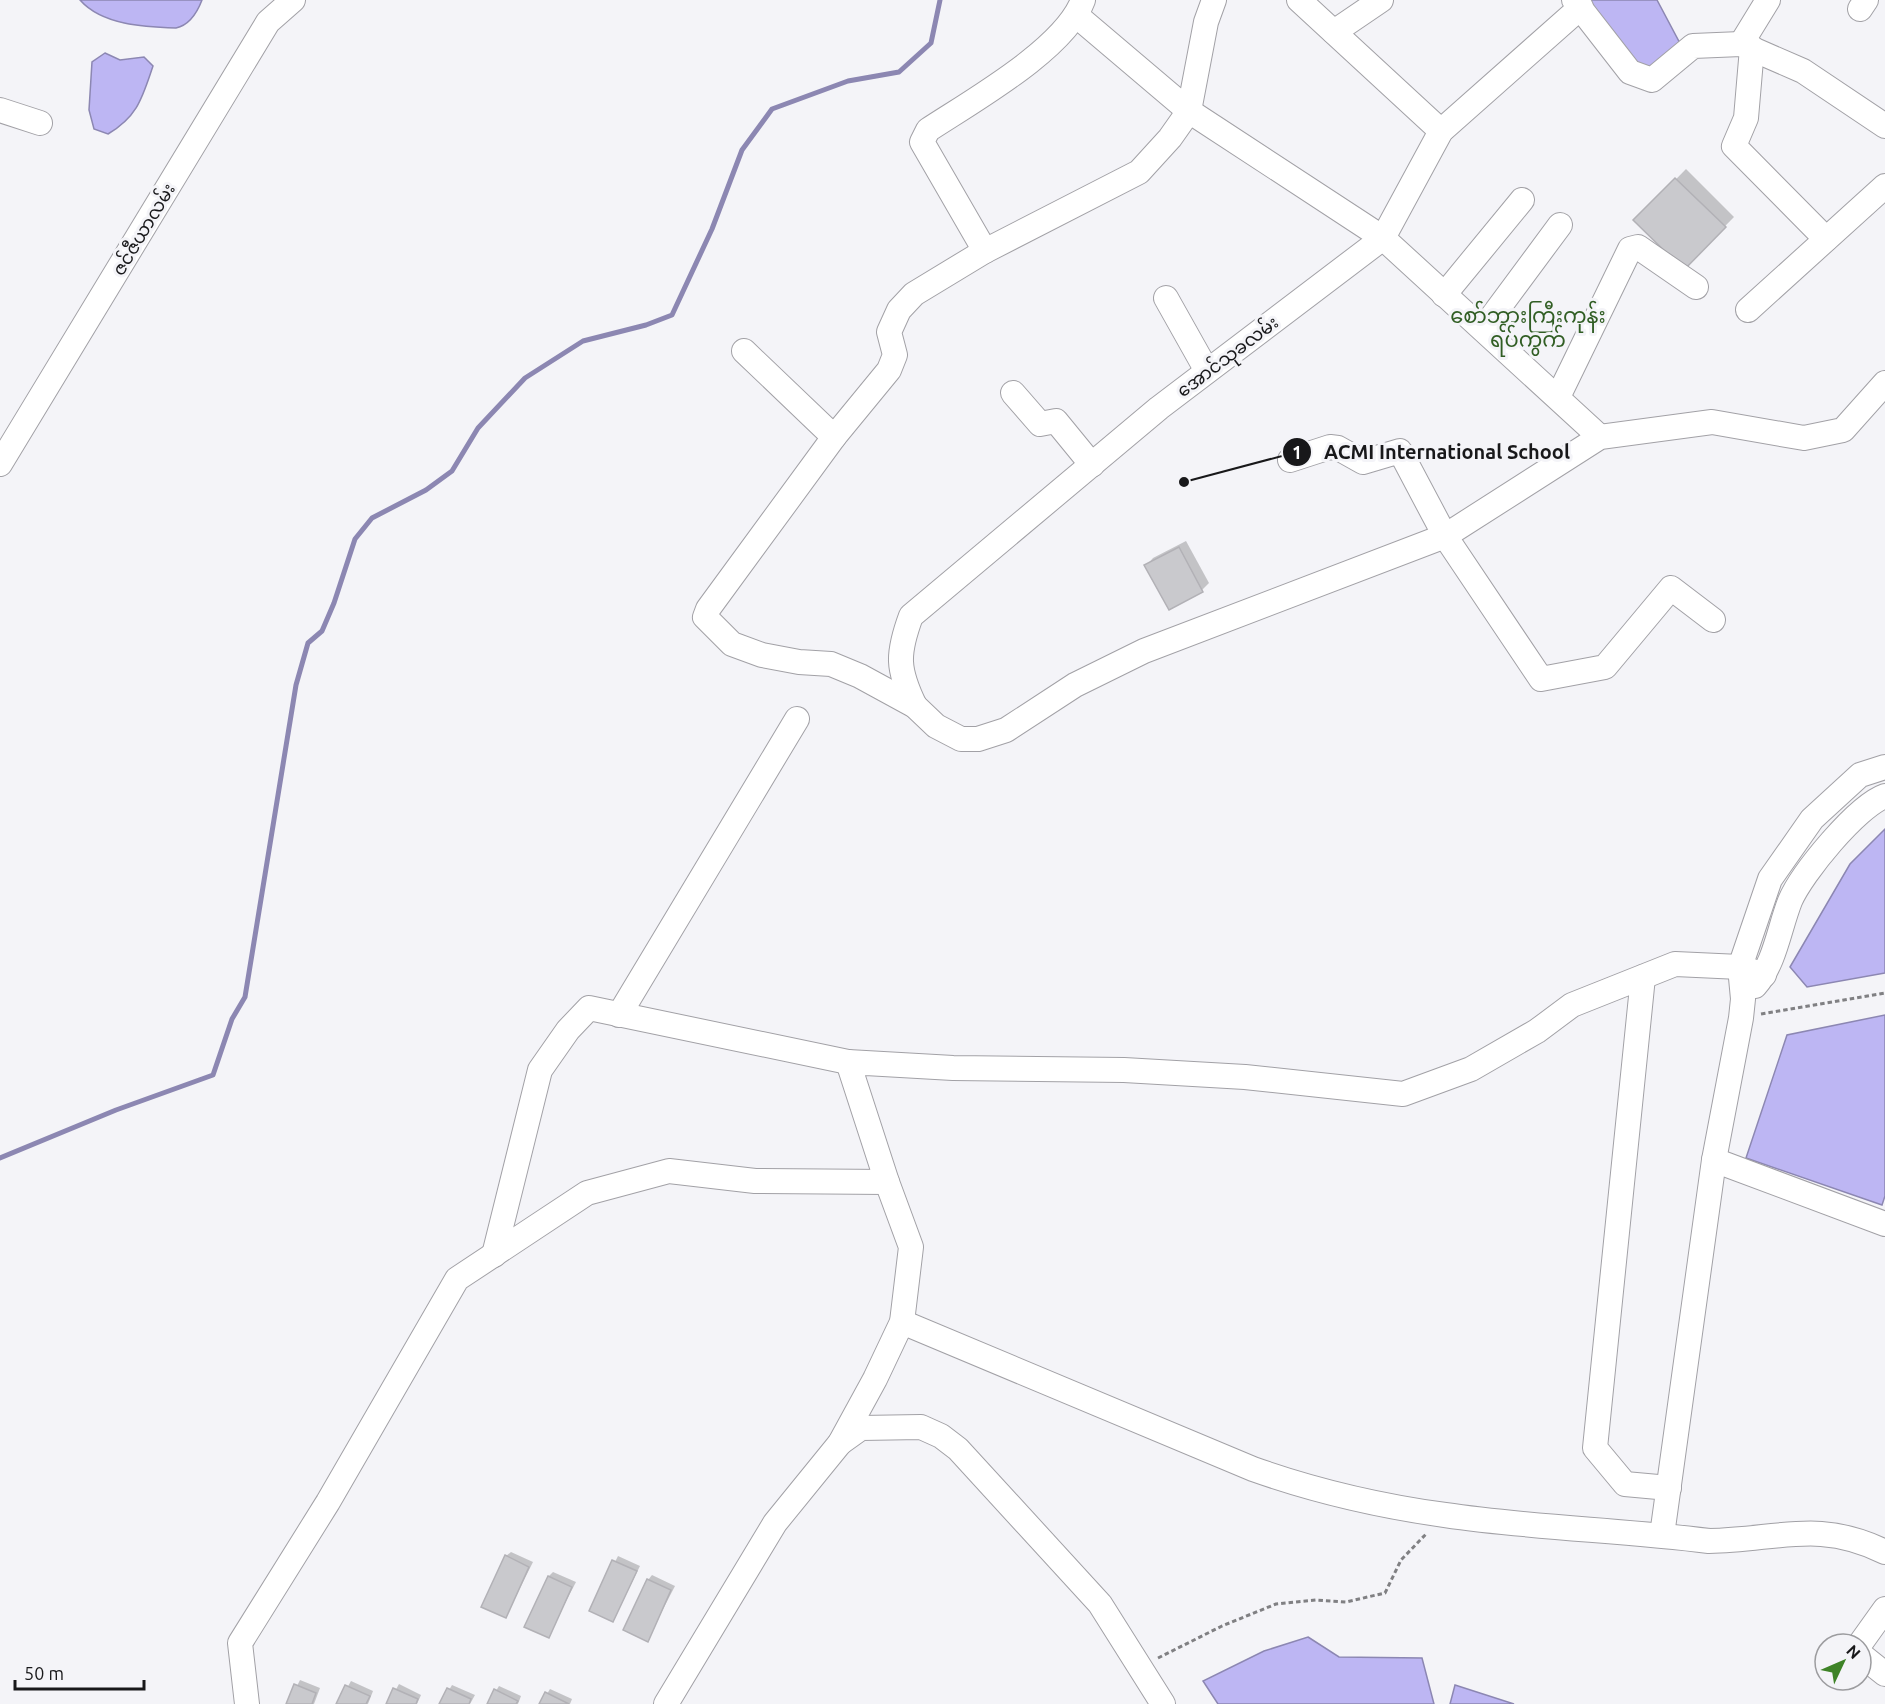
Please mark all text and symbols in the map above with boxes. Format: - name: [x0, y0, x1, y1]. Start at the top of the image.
- street label: ဇင်ဇီယာလမ်း: [105, 178, 178, 278]
- district label: စော်ဘွားကြီးကုန်း ရပ်ကွက်: [1450, 300, 1606, 357]
- street label: အောင်သုခလမ်း: [1171, 310, 1285, 405]
- callout: ACMI International School: [1282, 433, 1582, 471]
- text: ACMI International School: [1324, 440, 1570, 463]
- text: 1: [1292, 442, 1302, 462]
- north arrow: [1813, 1632, 1873, 1692]
- text: N: [1843, 1641, 1864, 1662]
- scale bar: [15, 1653, 144, 1691]
- text: 50 m: [24, 1663, 64, 1683]

